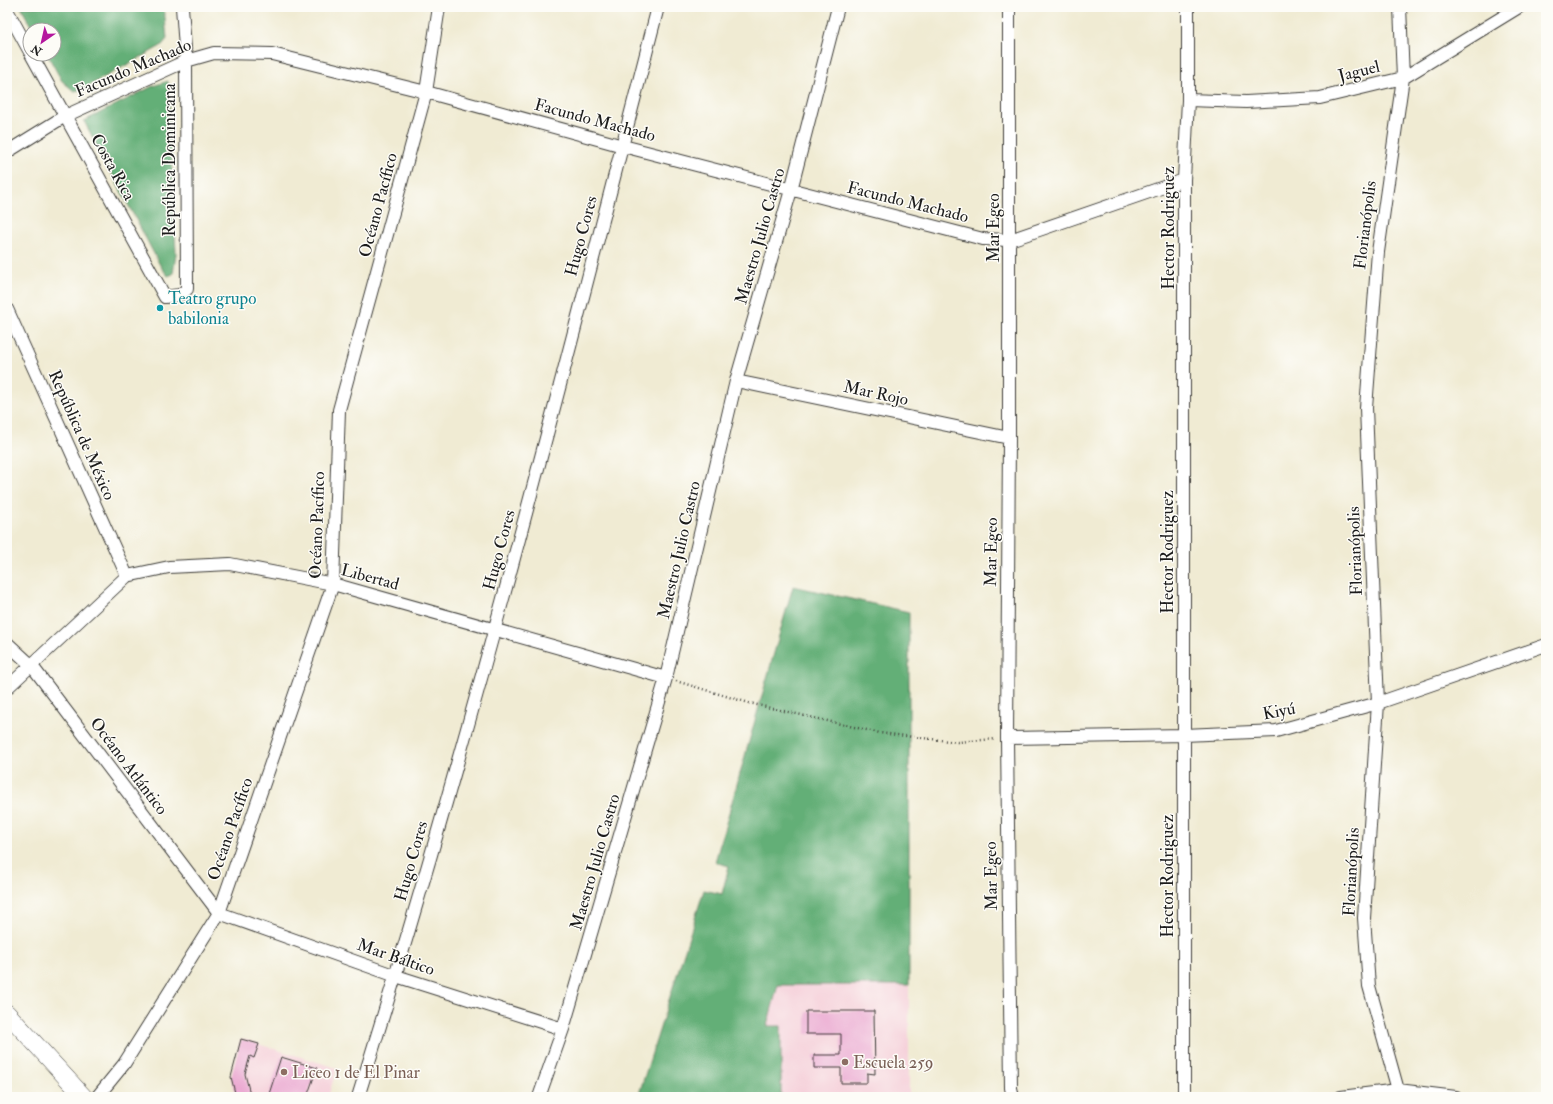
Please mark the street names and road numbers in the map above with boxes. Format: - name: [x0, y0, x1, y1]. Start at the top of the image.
- street label: Facundo Machado: [72, 34, 194, 102]
- street label: Jaguel: [1335, 56, 1383, 88]
- street label: República Dominicana: [159, 82, 181, 237]
- street label: Facundo Machado: [532, 94, 658, 146]
- street label: Costa Rica: [86, 130, 140, 205]
- street label: Océano Pacífico: [354, 150, 402, 260]
- street label: Maestro Julio Castro: [730, 165, 790, 307]
- street label: Hector Rodriguez: [1158, 166, 1179, 290]
- street label: Facundo Machado: [845, 177, 971, 227]
- street label: Florianópolis: [1349, 179, 1382, 271]
- street label: Hugo Cores: [560, 193, 602, 279]
- street label: Mar Egeo: [983, 193, 1004, 263]
- street label: República de México: [43, 367, 120, 504]
- street label: Mar Rojo: [842, 376, 910, 410]
- street label: Océano Pacífico: [305, 471, 329, 579]
- street label: Maestro Julio Castro: [653, 479, 706, 621]
- street label: Hector Rodriguez: [1157, 490, 1178, 614]
- street label: Florianópolis: [1343, 506, 1368, 596]
- street label: Hugo Cores: [478, 507, 520, 593]
- street label: Mar Egeo: [980, 517, 1002, 587]
- street label: Libertad: [339, 559, 402, 595]
- street label: Kiyú: [1261, 698, 1297, 725]
- street label: Océano Atlántico: [86, 713, 172, 819]
- street label: Océano Pacífico: [203, 775, 257, 883]
- street label: Maestro Julio Castro: [565, 791, 625, 933]
- street label: Hector Rodriguez: [1157, 814, 1178, 938]
- street label: Hugo Cores: [390, 818, 433, 904]
- street label: Florianópolis: [1338, 827, 1365, 917]
- street label: Mar Egeo: [980, 841, 1002, 911]
- street label: Mar Báltico: [354, 934, 438, 980]

